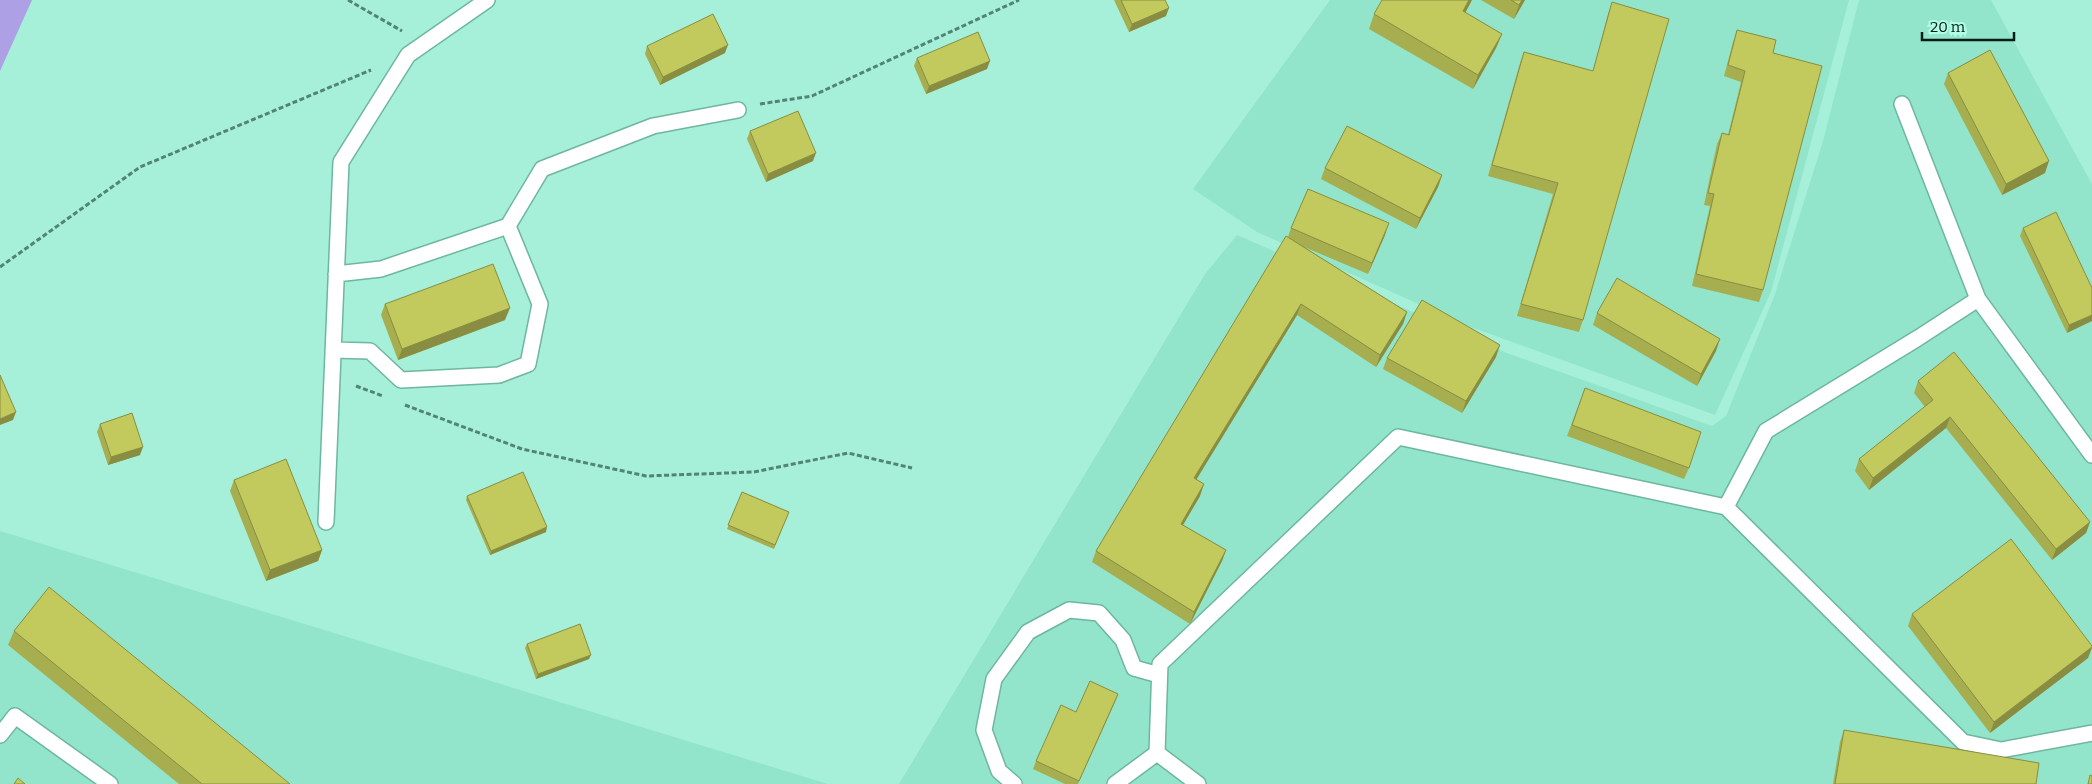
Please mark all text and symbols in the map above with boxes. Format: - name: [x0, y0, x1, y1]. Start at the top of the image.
- scale bar: [1922, 10, 2014, 42]
- text: 20 m: [1930, 18, 1966, 36]

